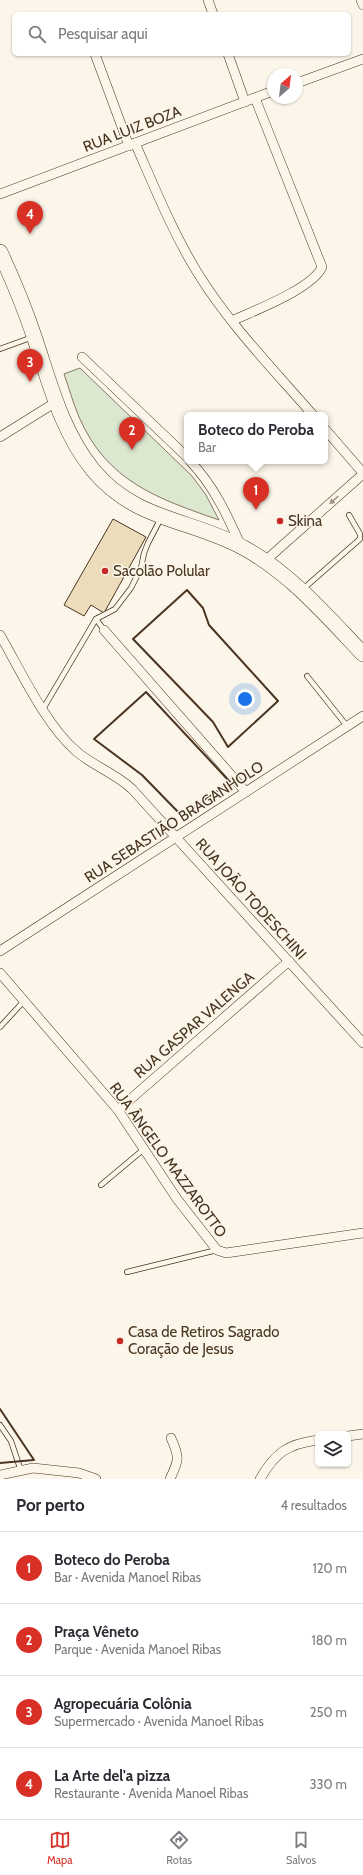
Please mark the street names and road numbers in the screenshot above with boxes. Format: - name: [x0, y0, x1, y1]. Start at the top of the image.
- street label: RUA LUIZ BOZA: [80, 102, 184, 156]
- street label: RUA SEBASTIÃO BRAGANHOLO: [81, 757, 267, 887]
- street label: RUA JOÃO TODESCHINI: [192, 835, 310, 963]
- street label: RUA GASPAR VALENGA: [130, 967, 258, 1082]
- street label: RUA ÂNGELO MAZZAROTTO: [106, 1078, 231, 1241]

